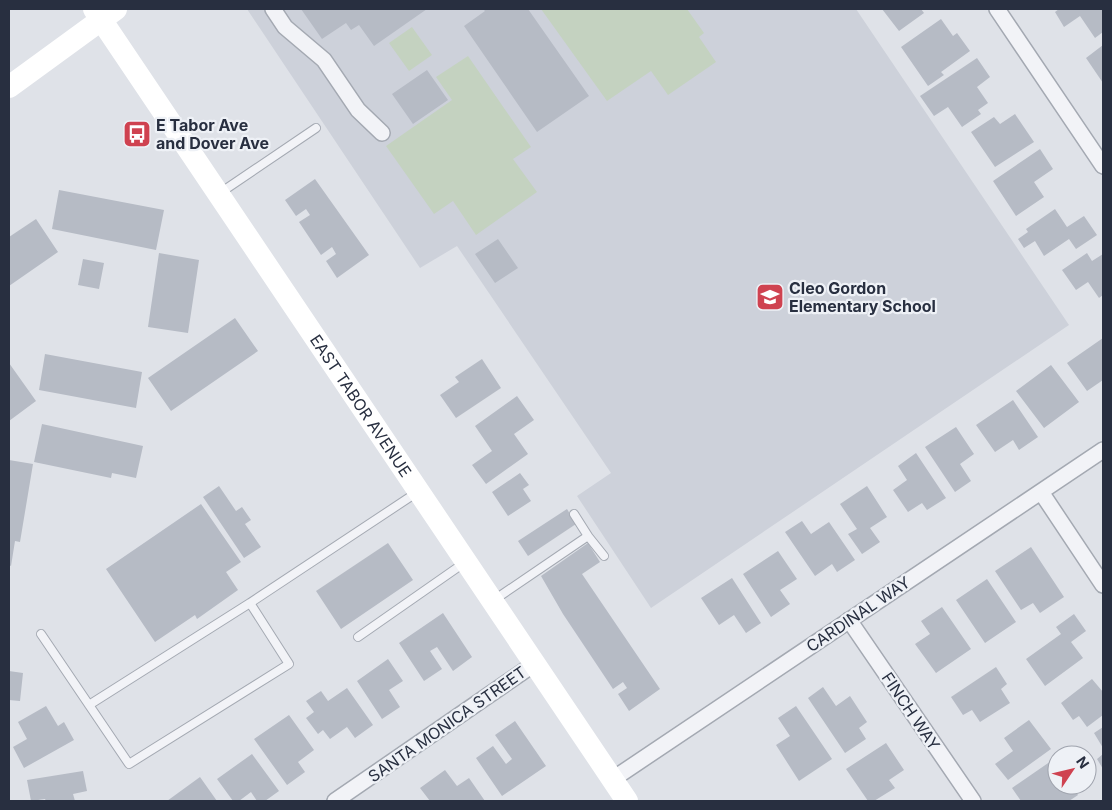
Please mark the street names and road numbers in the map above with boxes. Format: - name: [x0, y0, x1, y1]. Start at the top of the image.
- street label: EAST TABOR AVENUE: [306, 330, 416, 481]
- street label: CARDINAL WAY: [802, 572, 914, 656]
- street label: SANTA MONICA STREET: [364, 662, 530, 786]
- street label: FINCH WAY: [878, 668, 944, 754]

